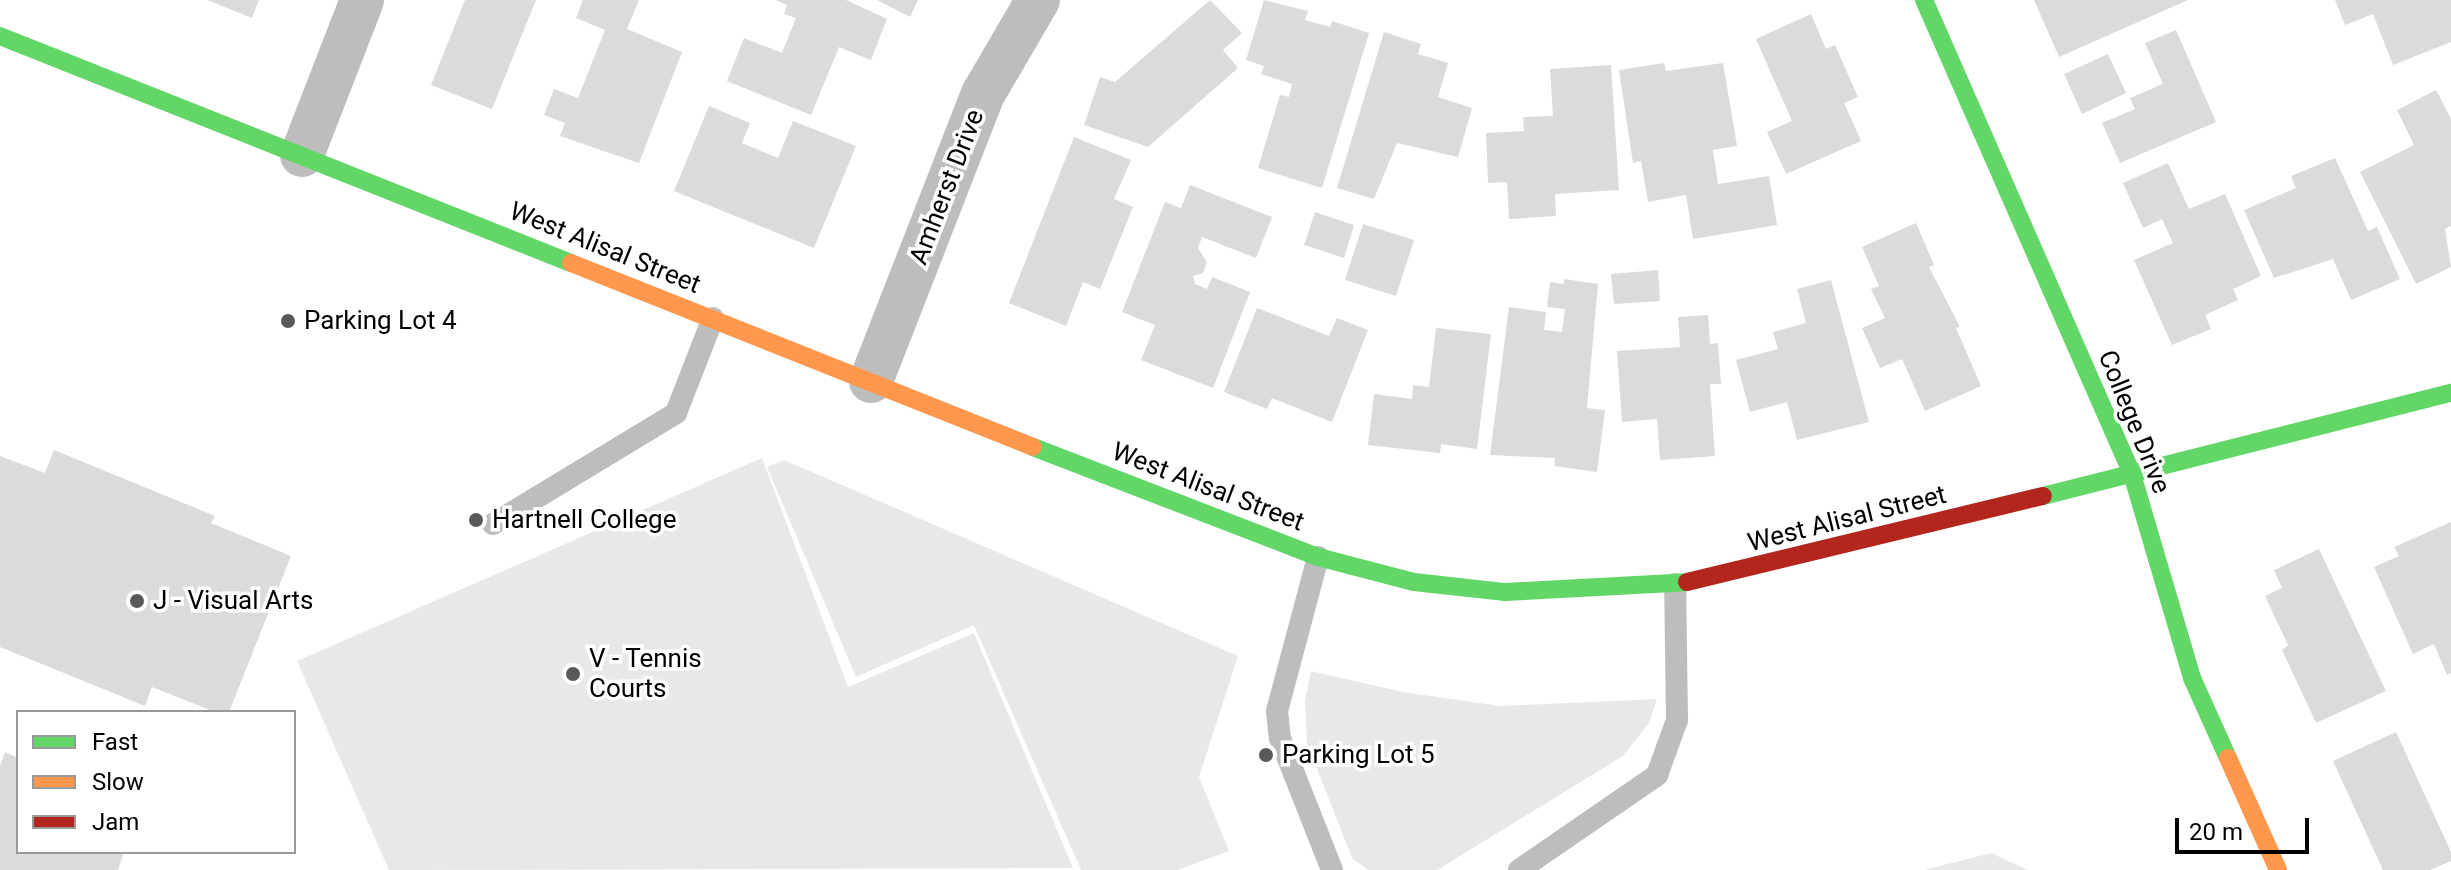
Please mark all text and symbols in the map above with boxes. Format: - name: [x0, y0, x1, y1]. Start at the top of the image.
- street label: Amherst Drive: [903, 105, 991, 269]
- street label: West Alisal Street: [505, 195, 705, 301]
- place label: Parking Lot 4: [304, 305, 457, 337]
- marker: Parking Lot 4: [279, 312, 297, 330]
- street label: College Drive: [2091, 346, 2177, 498]
- street label: West Alisal Street: [1107, 436, 1309, 538]
- street label: West Alisal Street: [1745, 479, 1949, 559]
- place label: Hartnell College: [492, 504, 676, 536]
- marker: Hartnell College: [467, 511, 485, 529]
- place label: J - Visual Arts: [153, 585, 313, 617]
- marker: J - Visual Arts: [128, 592, 146, 610]
- place label: V - Tennis Courts: [589, 643, 702, 704]
- marker: V - Tennis Courts: [564, 665, 582, 683]
- legend: [16, 710, 296, 854]
- text: Fast: [92, 728, 138, 756]
- place label: Parking Lot 5: [1282, 739, 1435, 771]
- marker: Parking Lot 5: [1257, 746, 1275, 764]
- text: Slow: [92, 768, 144, 796]
- scale bar: [2179, 802, 2313, 852]
- text: Jam: [92, 808, 139, 836]
- text: 20 m: [2189, 818, 2243, 846]

